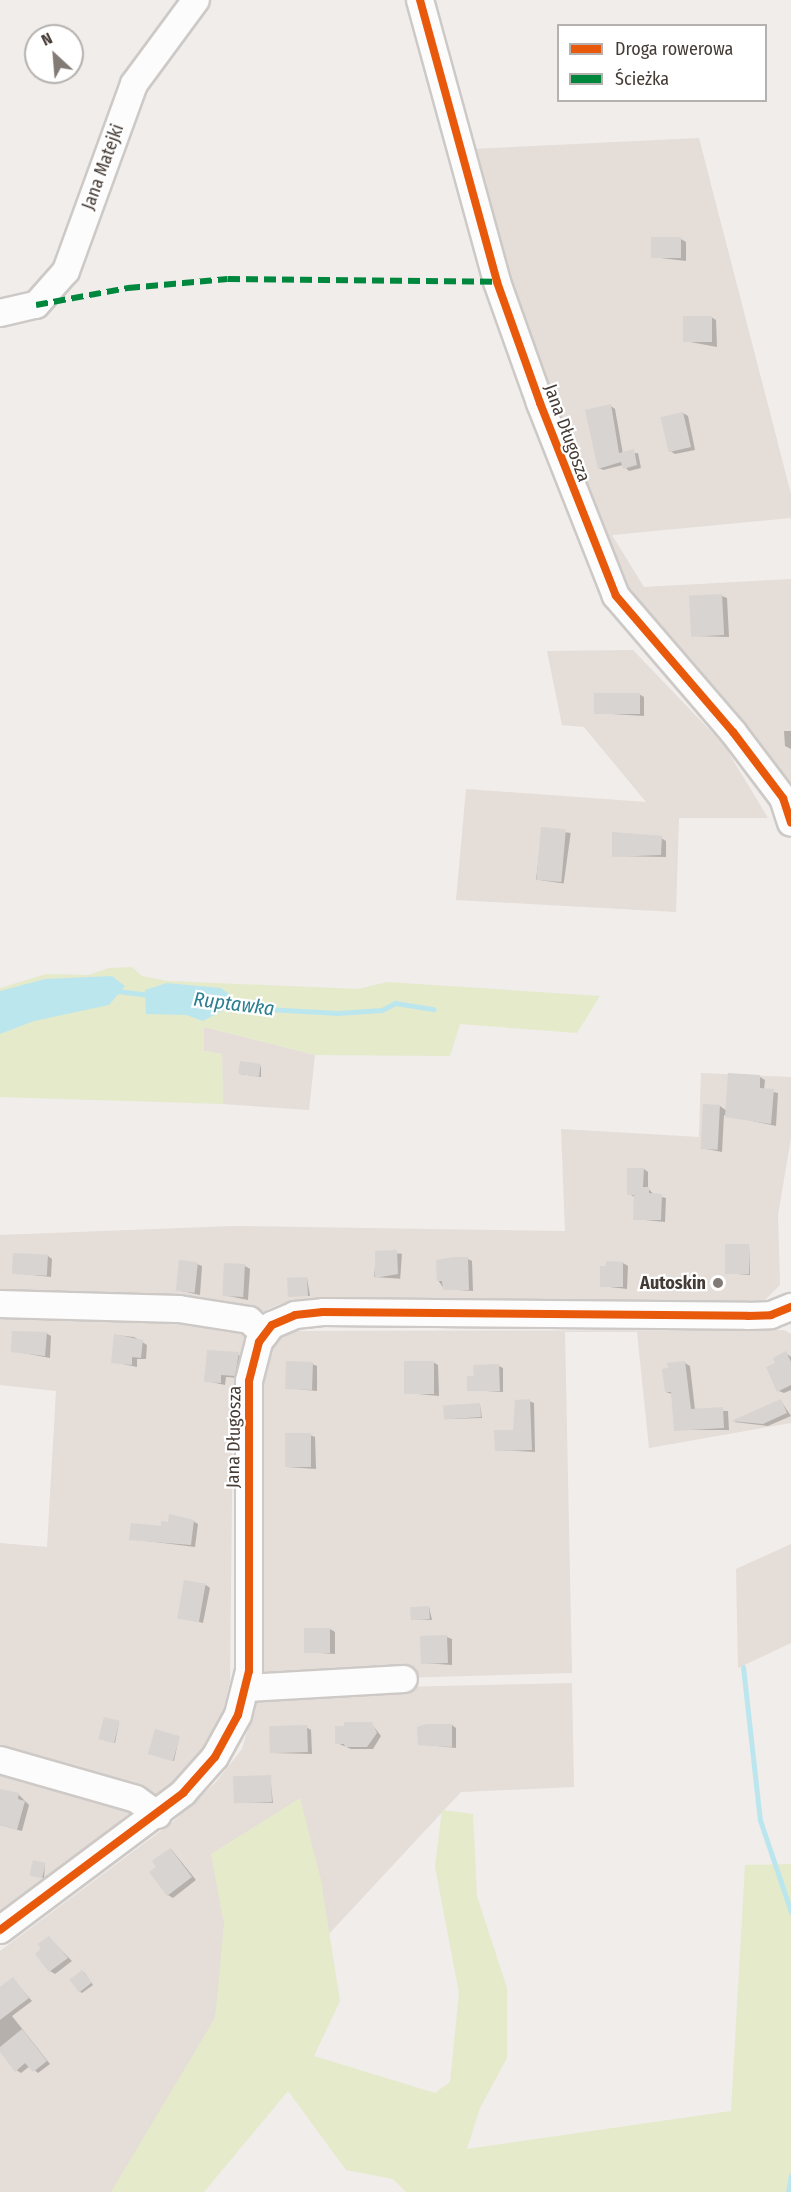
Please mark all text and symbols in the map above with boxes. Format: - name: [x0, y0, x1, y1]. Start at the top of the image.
- north arrow: [24, 24, 84, 84]
- legend: [557, 24, 767, 102]
- text: N: [38, 29, 55, 50]
- text: Droga rowerowa: [615, 38, 733, 60]
- text: Ścieżka: [615, 68, 669, 90]
- street label: Jana Matejki: [77, 121, 129, 213]
- street label: Jana Długosza: [539, 381, 595, 485]
- water label: Ruptawka: [192, 987, 276, 1021]
- place label: Autoskin: [640, 1272, 706, 1294]
- marker: Autoskin: [711, 1276, 725, 1290]
- street label: Jana Długosza: [222, 1386, 246, 1488]

